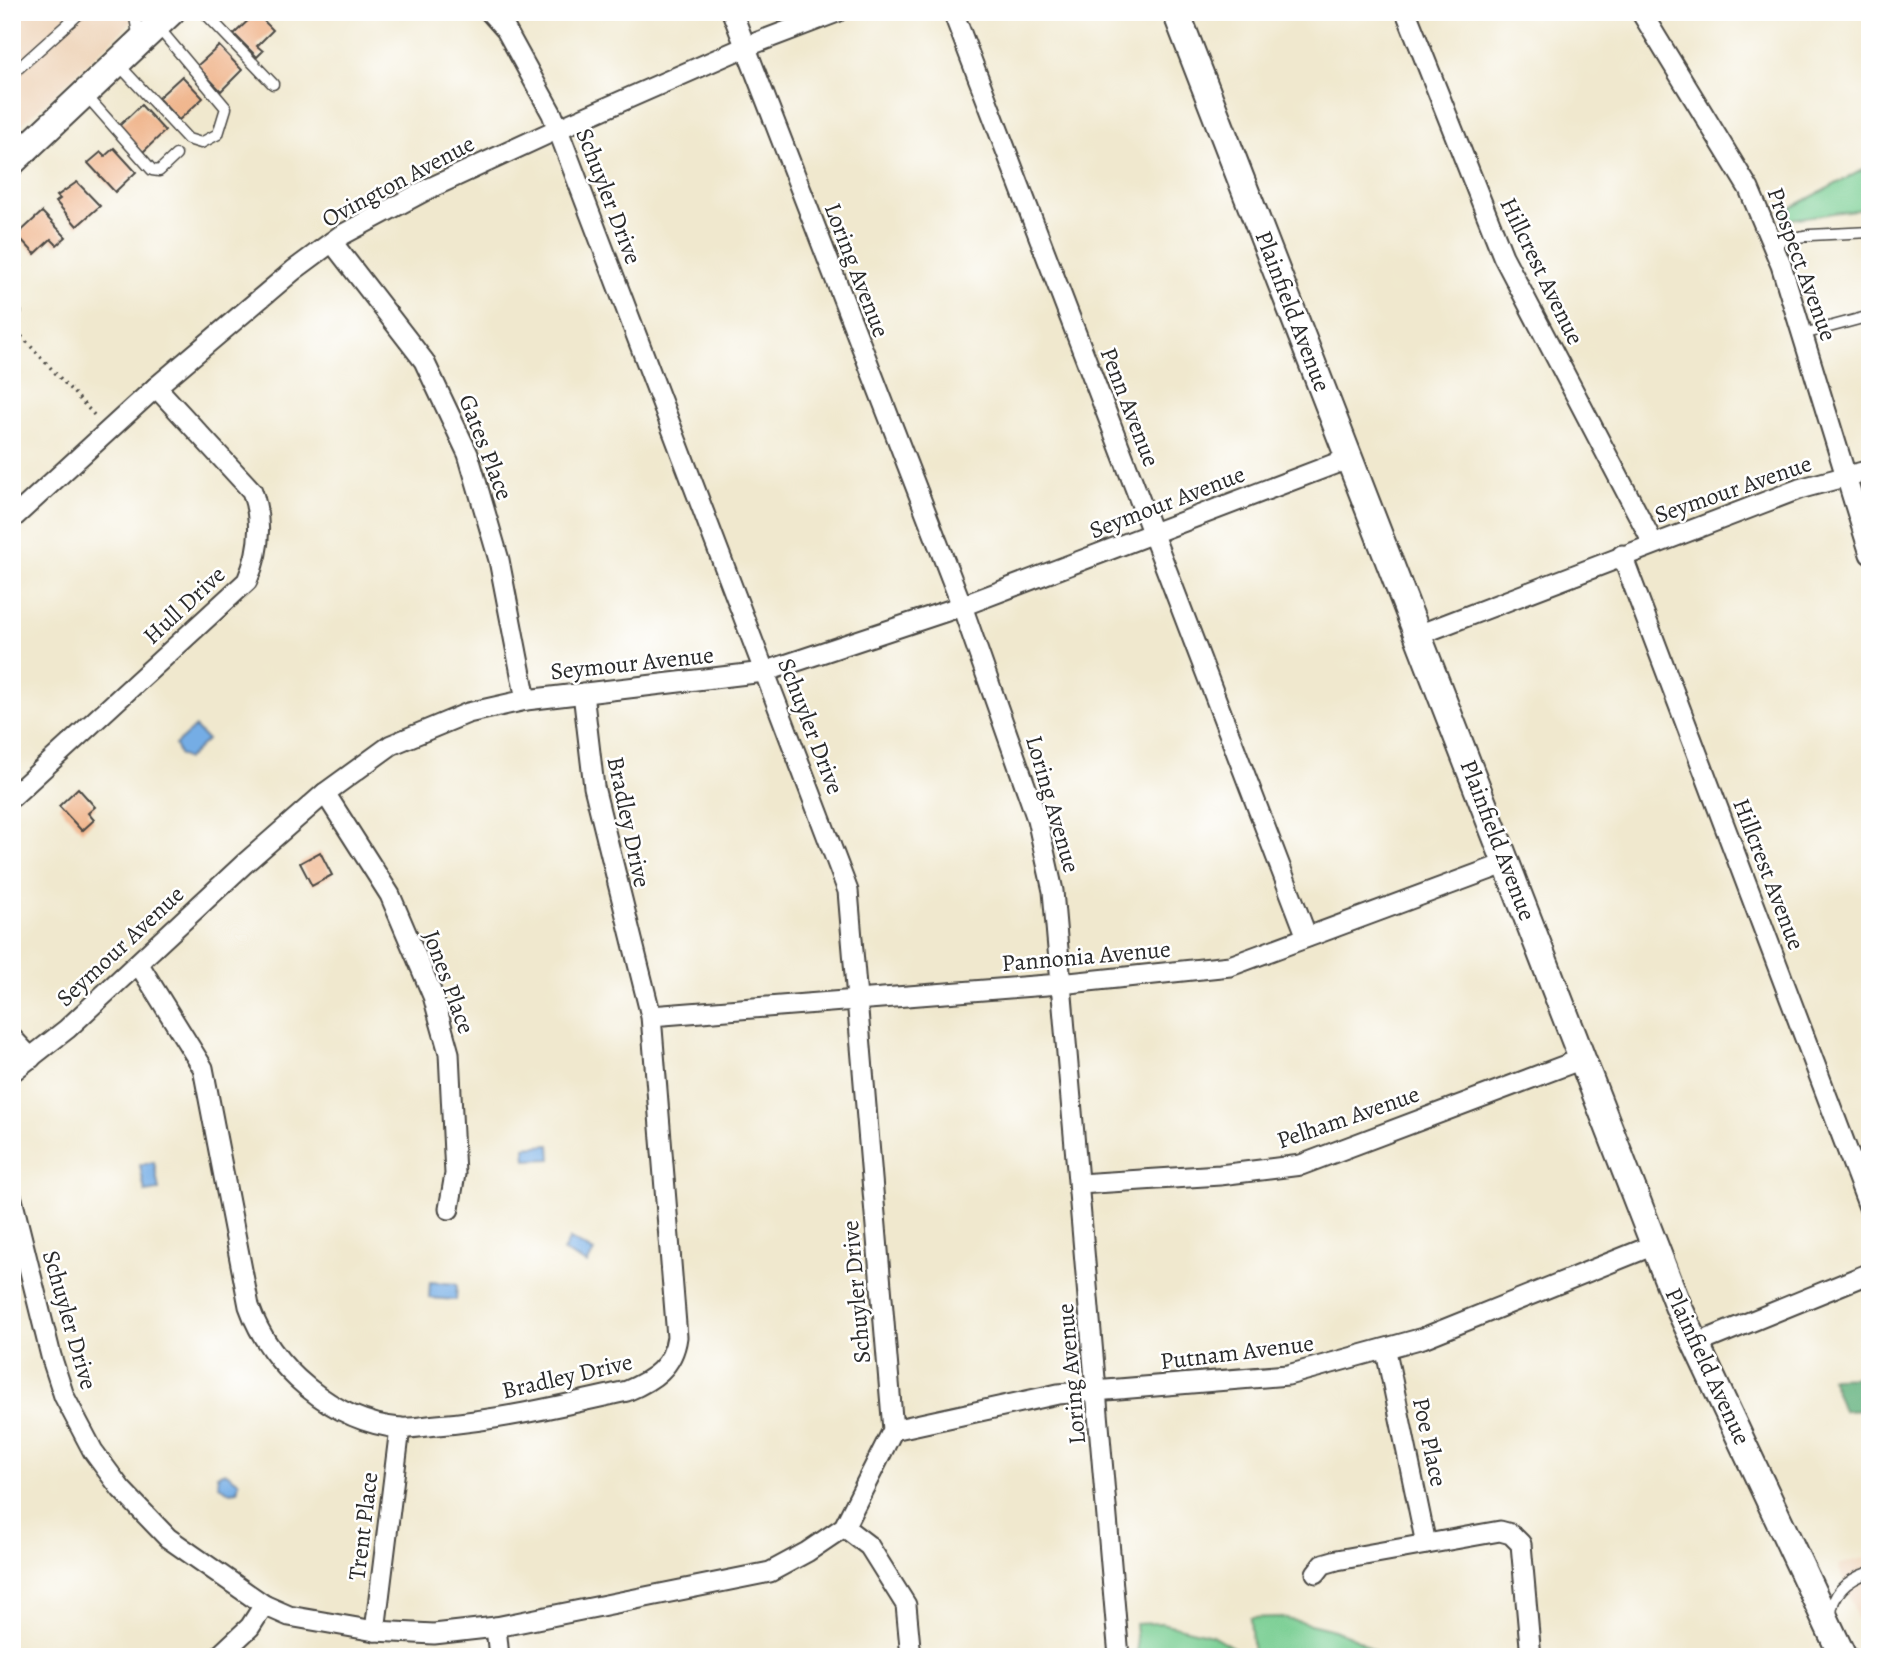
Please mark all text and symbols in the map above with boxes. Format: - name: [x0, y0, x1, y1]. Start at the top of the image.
- street label: Schuyler Drive: [568, 123, 650, 269]
- street label: Ovington Avenue: [316, 127, 480, 235]
- street label: Prospect Avenue: [1759, 183, 1845, 345]
- street label: Hillcrest Avenue: [1493, 192, 1591, 350]
- street label: Loring Avenue: [817, 198, 897, 342]
- street label: Plainfield Avenue: [1248, 226, 1338, 396]
- street label: Penn Avenue: [1093, 343, 1167, 471]
- street label: Gates Place: [451, 390, 521, 504]
- street label: Seymour Avenue: [1650, 447, 1816, 531]
- street label: Seymour Avenue: [1085, 458, 1249, 546]
- street label: Hull Drive: [136, 559, 232, 651]
- street label: Seymour Avenue: [549, 639, 715, 687]
- street label: Schuyler Drive: [770, 653, 852, 799]
- street label: Loring Avenue: [1018, 732, 1088, 876]
- street label: Bradley Drive: [600, 754, 658, 890]
- street label: Plainfield Avenue: [1453, 755, 1543, 925]
- street label: Hillcrest Avenue: [1725, 794, 1813, 954]
- street label: Seymour Avenue: [49, 878, 191, 1014]
- street label: Jones Place: [415, 926, 483, 1038]
- street label: Pannonia Avenue: [1000, 933, 1172, 979]
- street label: Pelham Avenue: [1272, 1078, 1424, 1156]
- street label: Schuyler Drive: [834, 1219, 878, 1365]
- street label: Schuyler Drive: [35, 1247, 105, 1393]
- street label: Plainfield Avenue: [1658, 1282, 1758, 1450]
- street label: Loring Avenue: [1049, 1302, 1093, 1446]
- street label: Putnam Avenue: [1158, 1327, 1316, 1377]
- street label: Bradley Drive: [499, 1345, 635, 1407]
- street label: Poe Place: [1405, 1394, 1455, 1490]
- street label: Trent Place: [340, 1470, 386, 1582]

